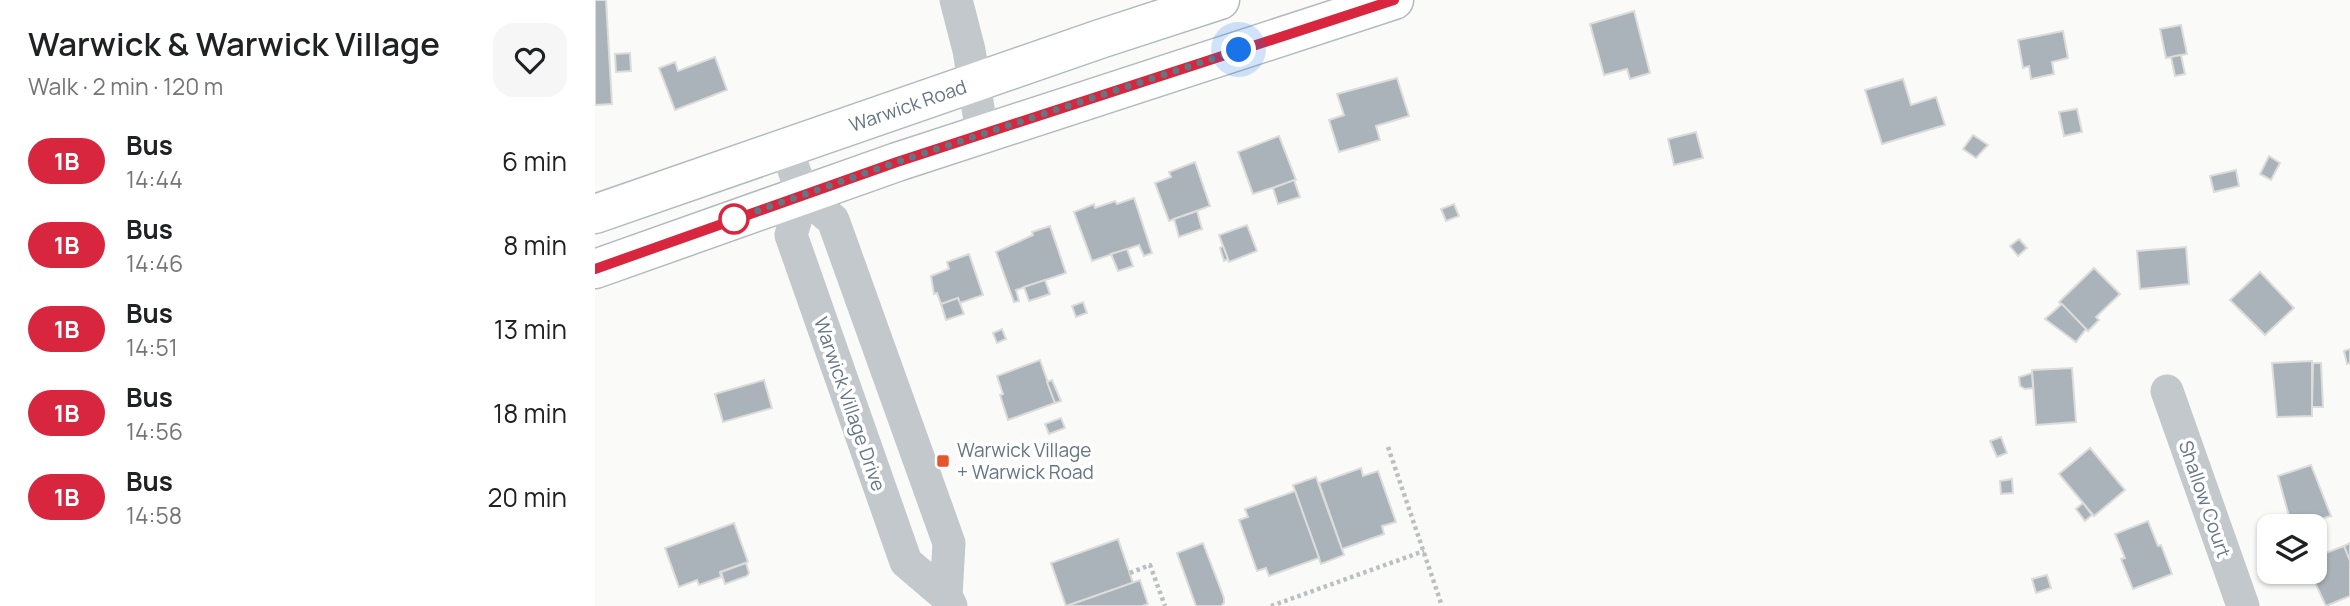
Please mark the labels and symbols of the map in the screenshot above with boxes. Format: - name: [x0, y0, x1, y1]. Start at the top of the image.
- your location: [1221, 32, 1256, 67]
- street label: Warwick Road: [846, 73, 970, 138]
- unlabelled marker: [719, 204, 749, 234]
- street label: Warwick Village Drive: [808, 313, 892, 495]
- place label: Warwick Village + Warwick Road: [957, 437, 1094, 485]
- street label: Shallow Court: [2173, 437, 2237, 561]
- marker: Warwick Village + Warwick Road: [935, 453, 951, 469]

